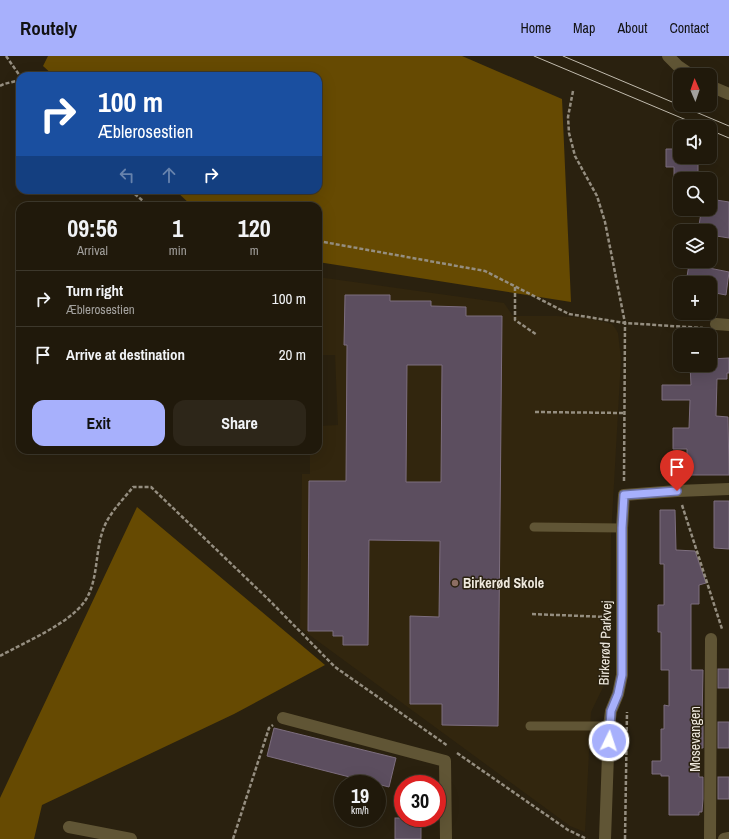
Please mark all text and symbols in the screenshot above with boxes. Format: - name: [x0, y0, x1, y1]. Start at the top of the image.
- text: Routely: [20, 15, 77, 41]
- text: Home: [520, 19, 551, 37]
- text: Map: [573, 19, 595, 37]
- text: About: [617, 19, 647, 37]
- text: Contact: [669, 19, 709, 37]
- north arrow: [673, 68, 717, 112]
- map controls: [673, 68, 717, 372]
- text: 100 m: [98, 83, 163, 121]
- icon: right: [32, 88, 84, 140]
- text: Æblerosestien: [98, 119, 193, 144]
- button: sound: [673, 120, 717, 164]
- icon: left: [116, 164, 138, 186]
- icon: ahead: [158, 164, 180, 186]
- icon: right: [200, 164, 222, 186]
- button: search: [673, 172, 717, 216]
- text: 09:56: [67, 212, 118, 244]
- text: 1: [172, 212, 183, 244]
- text: 120: [238, 212, 271, 244]
- button: layers: [673, 224, 717, 268]
- text: Arrival: [77, 242, 108, 259]
- text: min: [169, 242, 187, 259]
- text: m: [250, 242, 259, 259]
- button: +: [673, 276, 717, 320]
- text: Turn right: [66, 280, 123, 301]
- icon: right: [32, 288, 54, 310]
- text: 100 m: [272, 288, 306, 309]
- text: Æblerosestien: [66, 301, 135, 318]
- button: −: [673, 328, 717, 372]
- icon: arrive: [32, 344, 54, 366]
- text: Arrive at destination: [66, 344, 185, 365]
- text: 20 m: [279, 344, 306, 365]
- button: Exit: [32, 400, 165, 446]
- button: Share: [173, 400, 306, 446]
- pin: [660, 450, 694, 491]
- icon: arrive: [666, 456, 688, 478]
- place label: Birkerød Skole: [463, 574, 544, 592]
- marker: Birkerød Skole: [450, 578, 460, 588]
- street label: Birkerød Parkvej: [595, 600, 615, 686]
- street label: Mosevangen: [686, 706, 704, 772]
- position arrow: [588, 720, 630, 762]
- speed limit sign: 30: [394, 775, 446, 827]
- text: 19: [351, 782, 369, 809]
- text: km/h: [351, 804, 369, 817]

